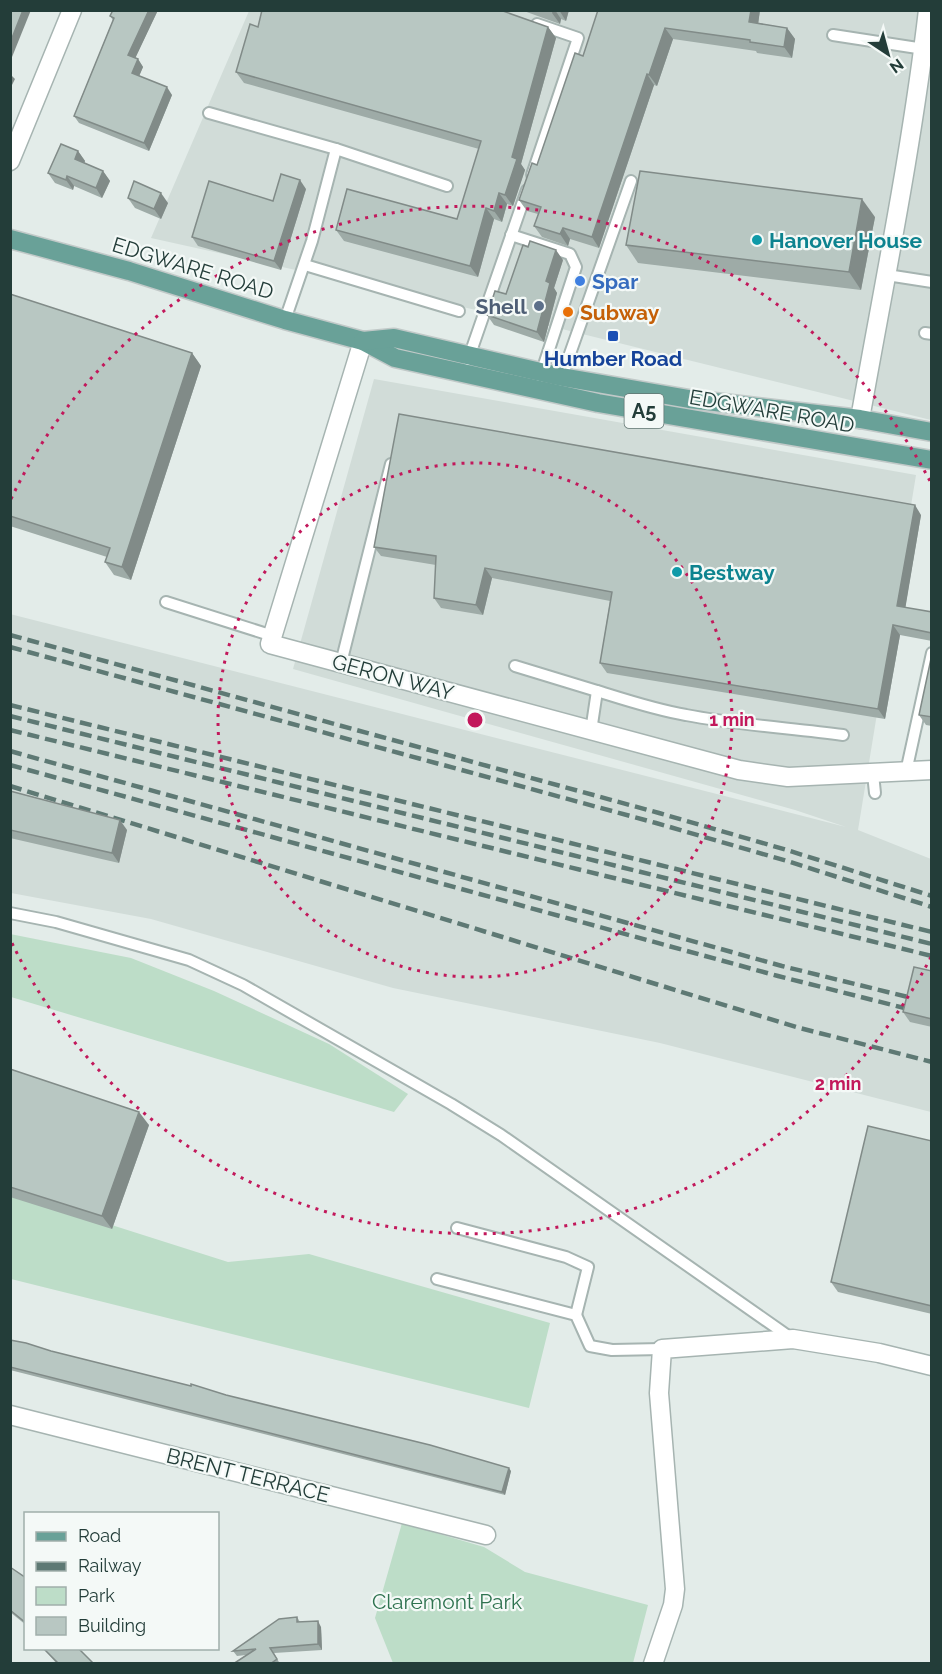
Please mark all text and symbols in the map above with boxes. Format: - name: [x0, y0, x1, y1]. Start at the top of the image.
- north arrow: [858, 24, 918, 84]
- text: N: [886, 54, 907, 77]
- place label: Hanover House: [769, 228, 923, 253]
- street label: EDGWARE ROAD: [109, 232, 277, 304]
- marker: Hanover House: [750, 233, 764, 247]
- place label: Spar: [592, 269, 638, 294]
- marker: Spar: [573, 274, 587, 288]
- place label: Shell: [476, 294, 527, 319]
- marker: Shell: [532, 299, 546, 313]
- place label: Subway: [580, 300, 660, 325]
- marker: Subway: [561, 305, 575, 319]
- marker: Humber Road: [606, 329, 620, 343]
- place label: Humber Road: [544, 346, 682, 371]
- street label: EDGWARE ROAD: [687, 384, 857, 438]
- road number: A5: [624, 394, 664, 428]
- place label: Bestway: [689, 560, 775, 585]
- marker: Bestway: [670, 565, 684, 579]
- street label: GERON WAY: [329, 649, 457, 705]
- text: 1 min: [709, 709, 755, 730]
- centre of rings: [465, 710, 485, 730]
- text: 2 min: [815, 1073, 861, 1094]
- street label: BRENT TERRACE: [164, 1443, 332, 1507]
- legend: [24, 1512, 219, 1650]
- text: Road: [78, 1525, 121, 1546]
- text: Railway: [78, 1555, 142, 1576]
- text: Park: [78, 1585, 115, 1606]
- park label: Claremont Park: [372, 1589, 522, 1614]
- text: Building: [78, 1615, 146, 1636]

